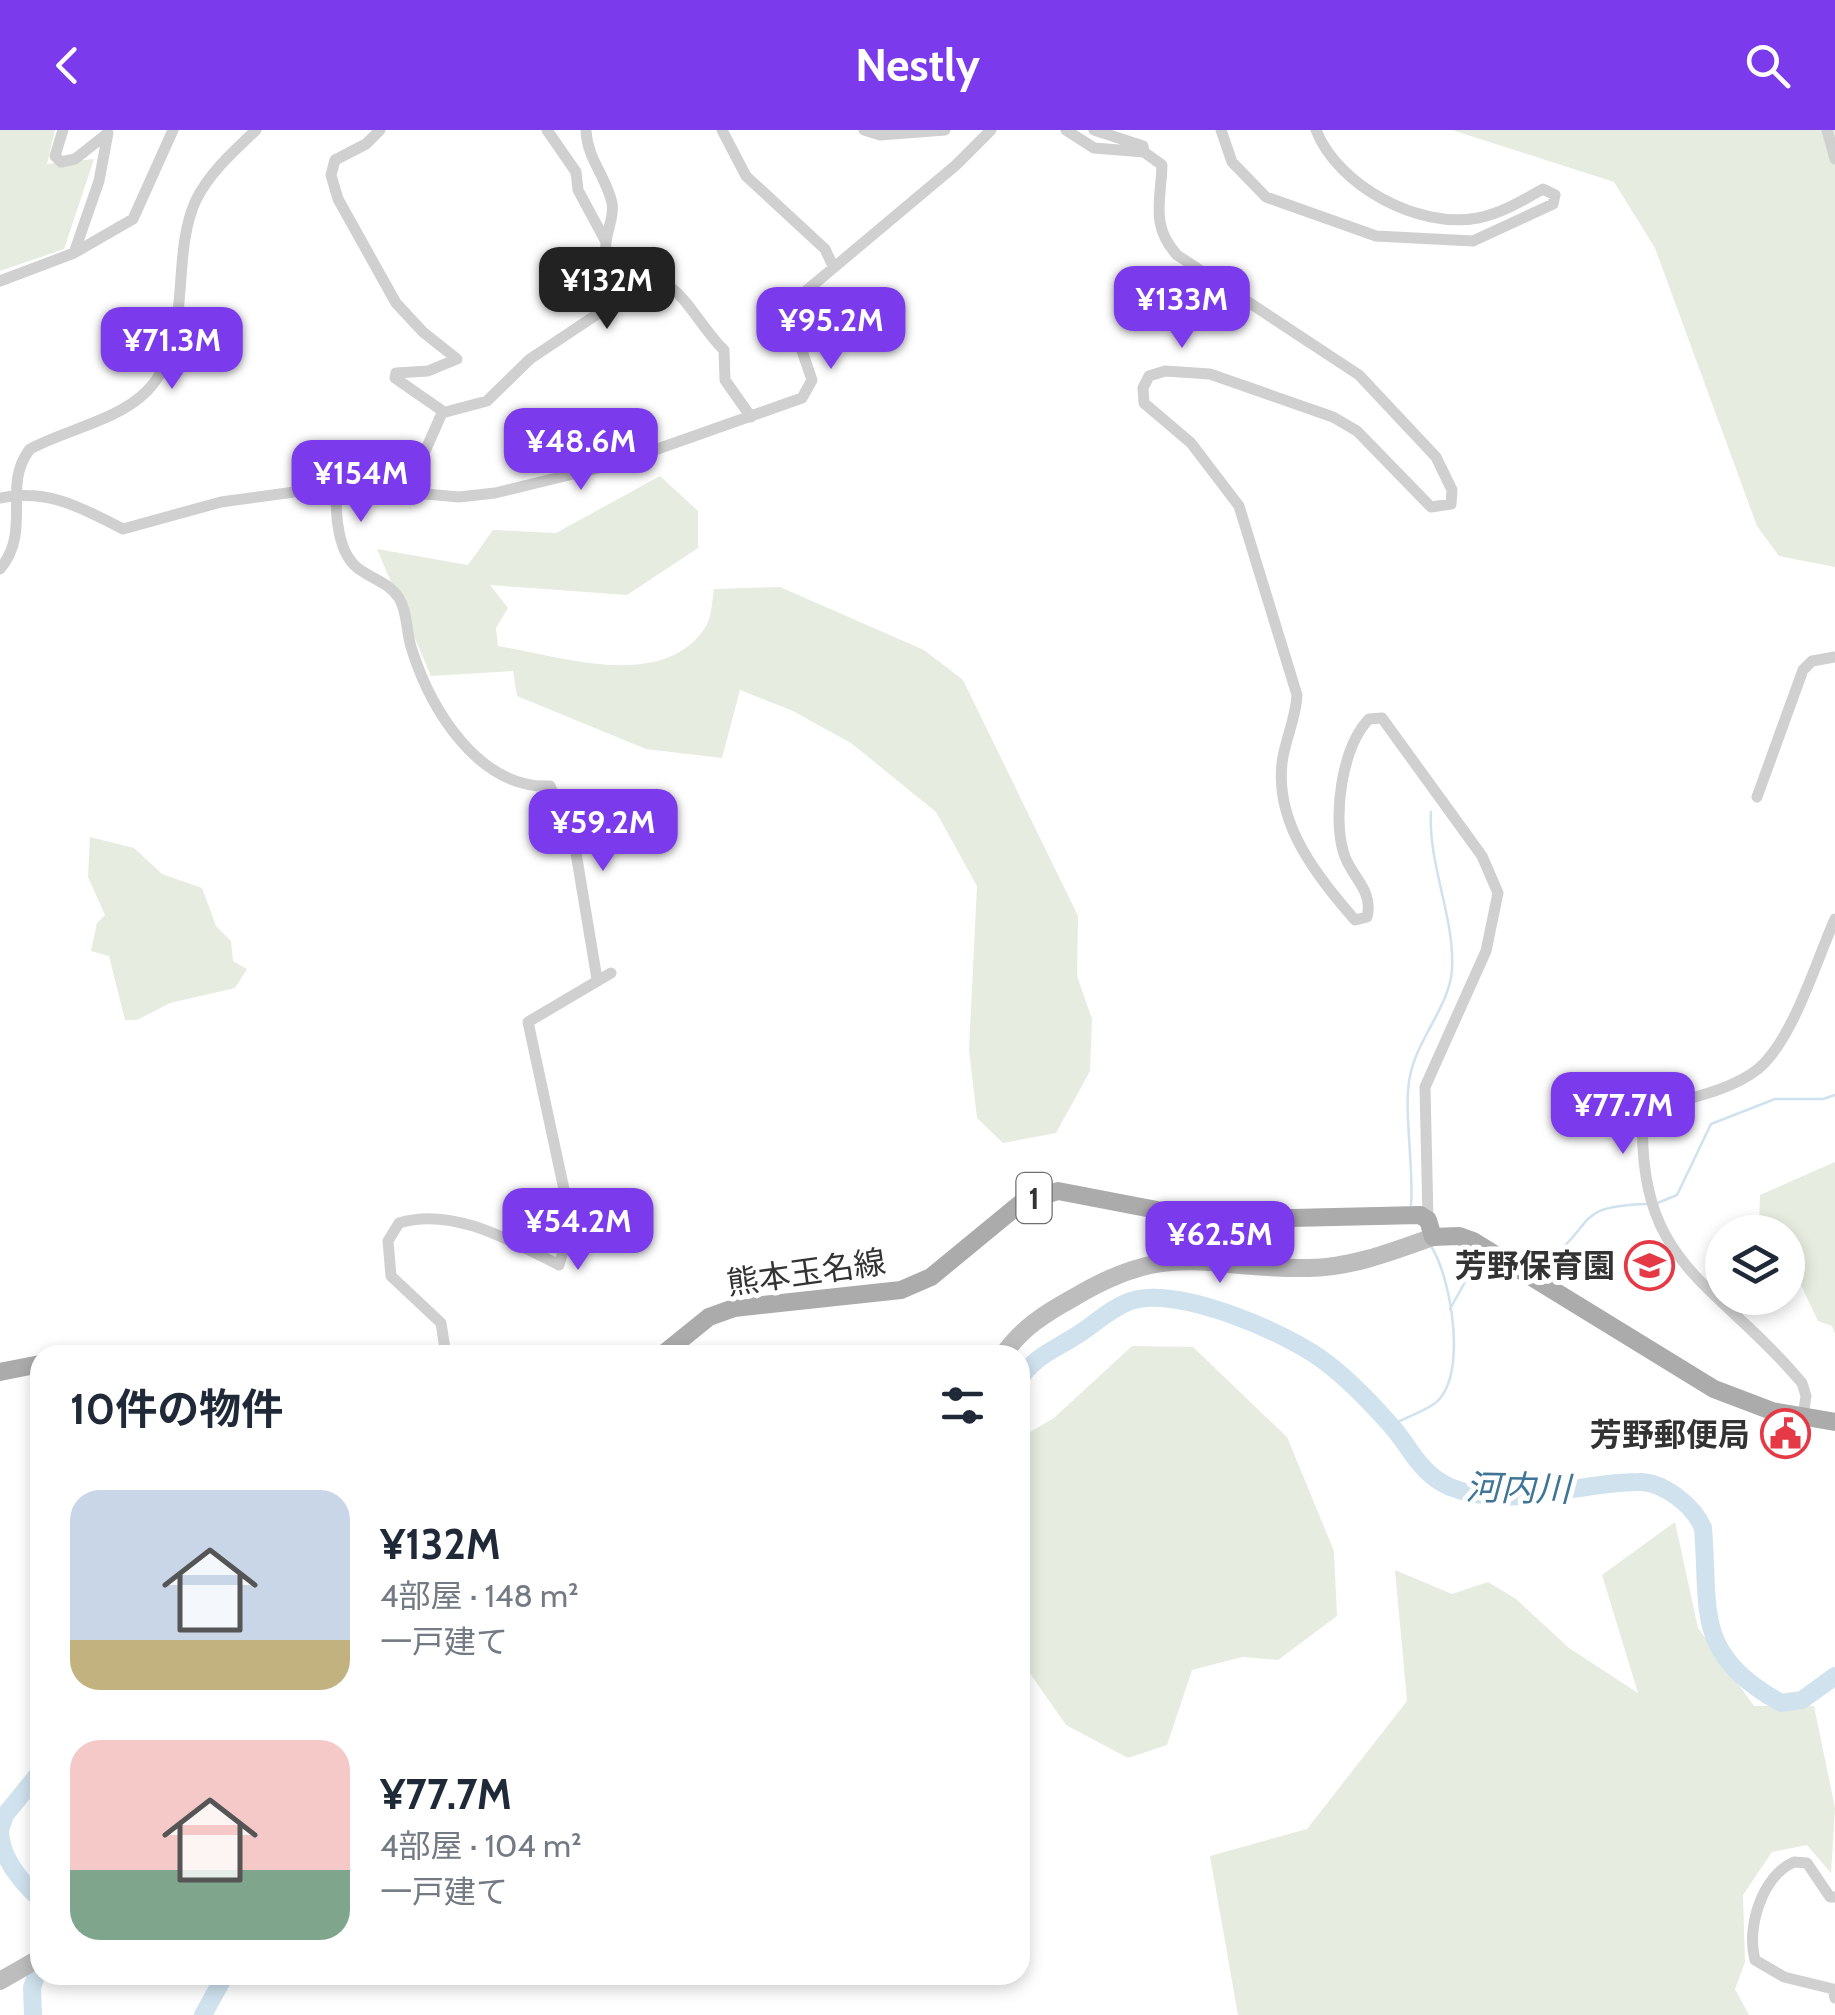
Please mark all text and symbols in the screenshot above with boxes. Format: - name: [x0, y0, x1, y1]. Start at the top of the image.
- icon: back: [40, 38, 95, 93]
- text: Nestly: [855, 38, 980, 92]
- icon: search: [1740, 38, 1795, 93]
- pin: ¥132M: [537, 247, 677, 332]
- text: ¥132M: [561, 260, 653, 299]
- pin: ¥133M: [1112, 266, 1252, 351]
- text: ¥133M: [1136, 279, 1228, 318]
- pin: ¥95.2M: [750, 287, 912, 372]
- text: ¥95.2M: [778, 300, 884, 339]
- pin: ¥71.3M: [91, 307, 253, 392]
- text: ¥71.3M: [123, 320, 221, 359]
- pin: ¥48.6M: [500, 408, 662, 493]
- text: ¥48.6M: [526, 421, 636, 460]
- pin: ¥154M: [291, 440, 431, 525]
- text: ¥154M: [314, 453, 408, 492]
- pin: ¥59.2M: [522, 789, 684, 874]
- text: ¥59.2M: [551, 802, 655, 841]
- pin: ¥77.7M: [1542, 1072, 1704, 1157]
- text: ¥77.7M: [1573, 1085, 1673, 1124]
- road number: 1: [1016, 1173, 1052, 1223]
- pin: ¥54.2M: [497, 1188, 659, 1273]
- text: ¥54.2M: [524, 1201, 632, 1240]
- pin: ¥62.5M: [1139, 1201, 1301, 1286]
- text: ¥62.5M: [1167, 1214, 1273, 1253]
- map controls: [1705, 1215, 1805, 1315]
- button: layers: [1705, 1215, 1805, 1315]
- school or university icon: 芳野保育園: [1624, 1239, 1676, 1291]
- street label: 熊本玉名線: [724, 1242, 888, 1302]
- place label: 芳野保育園: [1455, 1246, 1615, 1285]
- icon: filters: [935, 1378, 990, 1433]
- text: 10件の物件: [70, 1383, 283, 1435]
- public building icon: 芳野郵便局: [1759, 1408, 1811, 1460]
- place label: 芳野郵便局: [1590, 1415, 1750, 1454]
- water label: 河内川: [1465, 1466, 1575, 1510]
- text: ¥132M: [380, 1518, 501, 1570]
- icon: home: [150, 1530, 270, 1650]
- text: 4部屋 · 148 m²: [380, 1576, 579, 1615]
- text: 一戸建て: [380, 1622, 508, 1661]
- text: ¥77.7M: [380, 1768, 512, 1820]
- icon: home: [150, 1780, 270, 1900]
- text: 4部屋 · 104 m²: [380, 1826, 582, 1865]
- text: 一戸建て: [380, 1872, 508, 1911]

